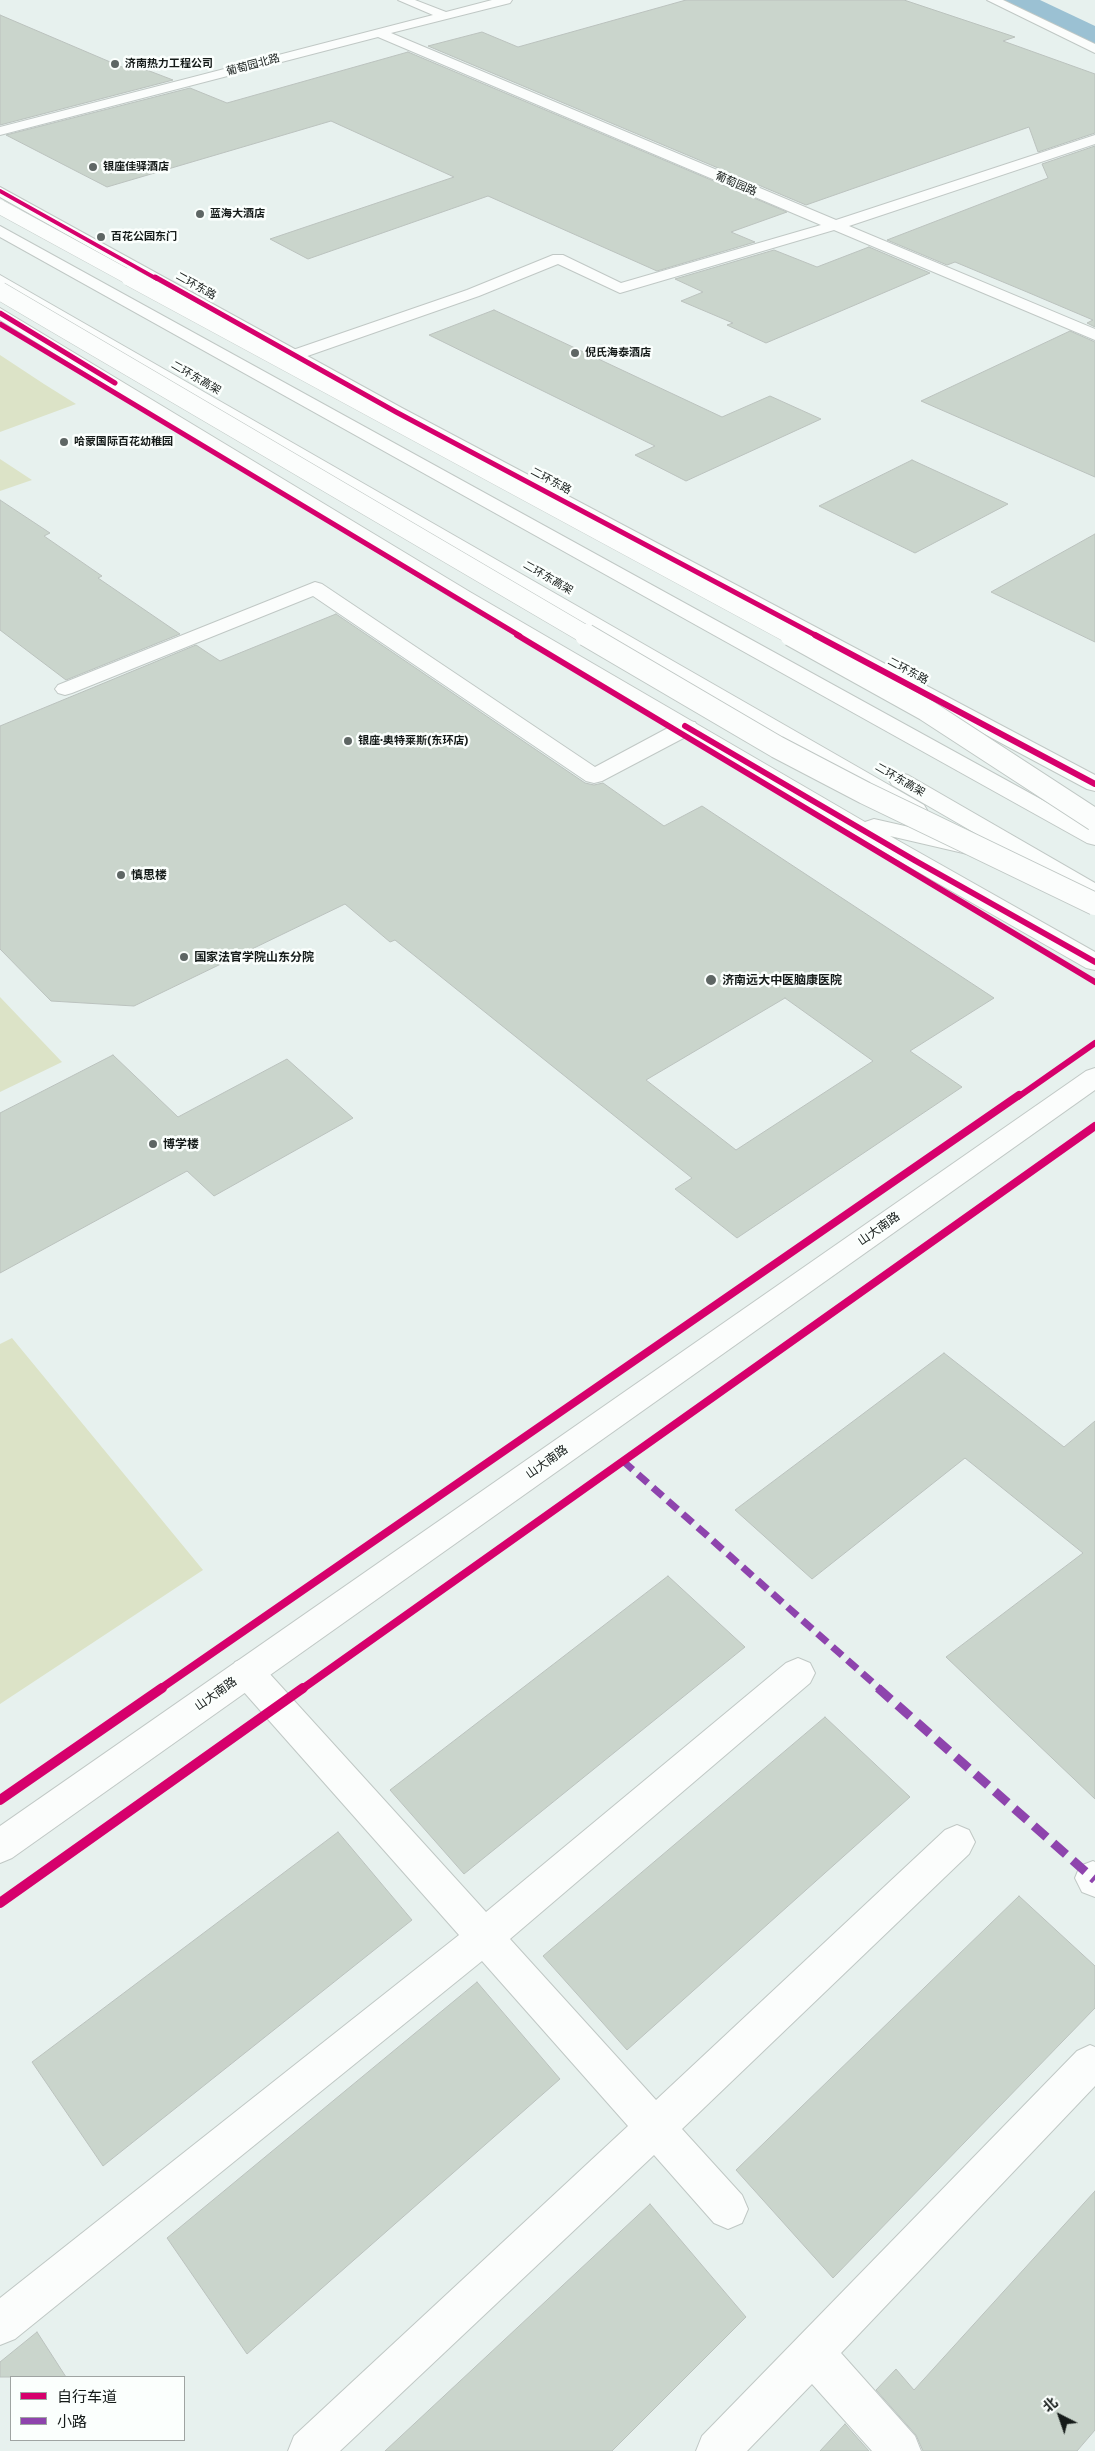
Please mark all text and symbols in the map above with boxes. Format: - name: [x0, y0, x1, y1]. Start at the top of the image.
- street label: 葡萄园北路: [225, 52, 281, 78]
- place label: 济南热力工程公司: [125, 57, 213, 71]
- marker: 济南热力工程公司: [109, 58, 121, 70]
- place label: 银座佳驿酒店: [103, 160, 169, 174]
- marker: 银座佳驿酒店: [87, 161, 99, 173]
- street label: 葡萄园路: [713, 169, 759, 199]
- place label: 蓝海大酒店: [210, 207, 265, 221]
- marker: 蓝海大酒店: [194, 208, 206, 220]
- place label: 百花公园东门: [111, 230, 177, 244]
- marker: 百花公园东门: [95, 231, 107, 243]
- street label: 二环东路: [174, 270, 218, 302]
- place label: 倪氏海泰酒店: [585, 346, 651, 360]
- marker: 倪氏海泰酒店: [569, 347, 581, 359]
- street label: 二环东高架: [169, 359, 223, 397]
- place label: 哈蒙国际百花幼稚园: [74, 435, 173, 449]
- marker: 哈蒙国际百花幼稚园: [58, 436, 70, 448]
- street label: 二环东路: [528, 465, 574, 497]
- street label: 二环东高架: [521, 559, 575, 597]
- street label: 二环东路: [885, 655, 931, 687]
- place label: 银座·奥特莱斯(东环店): [358, 734, 469, 748]
- marker: 银座·奥特莱斯(东环店): [342, 735, 354, 747]
- street label: 二环东高架: [873, 761, 927, 799]
- place label: 慎思楼: [131, 868, 167, 882]
- marker: 慎思楼: [115, 869, 127, 881]
- place label: 国家法官学院山东分院: [194, 950, 314, 964]
- marker: 国家法官学院山东分院: [178, 951, 190, 963]
- marker: 济南远大中医脑康医院: [704, 973, 718, 987]
- place label: 济南远大中医脑康医院: [722, 973, 842, 987]
- place label: 博学楼: [163, 1137, 199, 1151]
- marker: 博学楼: [147, 1138, 159, 1150]
- street label: 山大南路: [855, 1209, 903, 1249]
- street label: 山大南路: [523, 1442, 571, 1482]
- street label: 山大南路: [192, 1674, 240, 1714]
- legend: [10, 2376, 185, 2441]
- text: 自行车道: [57, 2388, 117, 2406]
- north arrow: [1035, 2391, 1085, 2441]
- text: 北: [1040, 2394, 1061, 2415]
- text: 小路: [57, 2413, 87, 2431]

